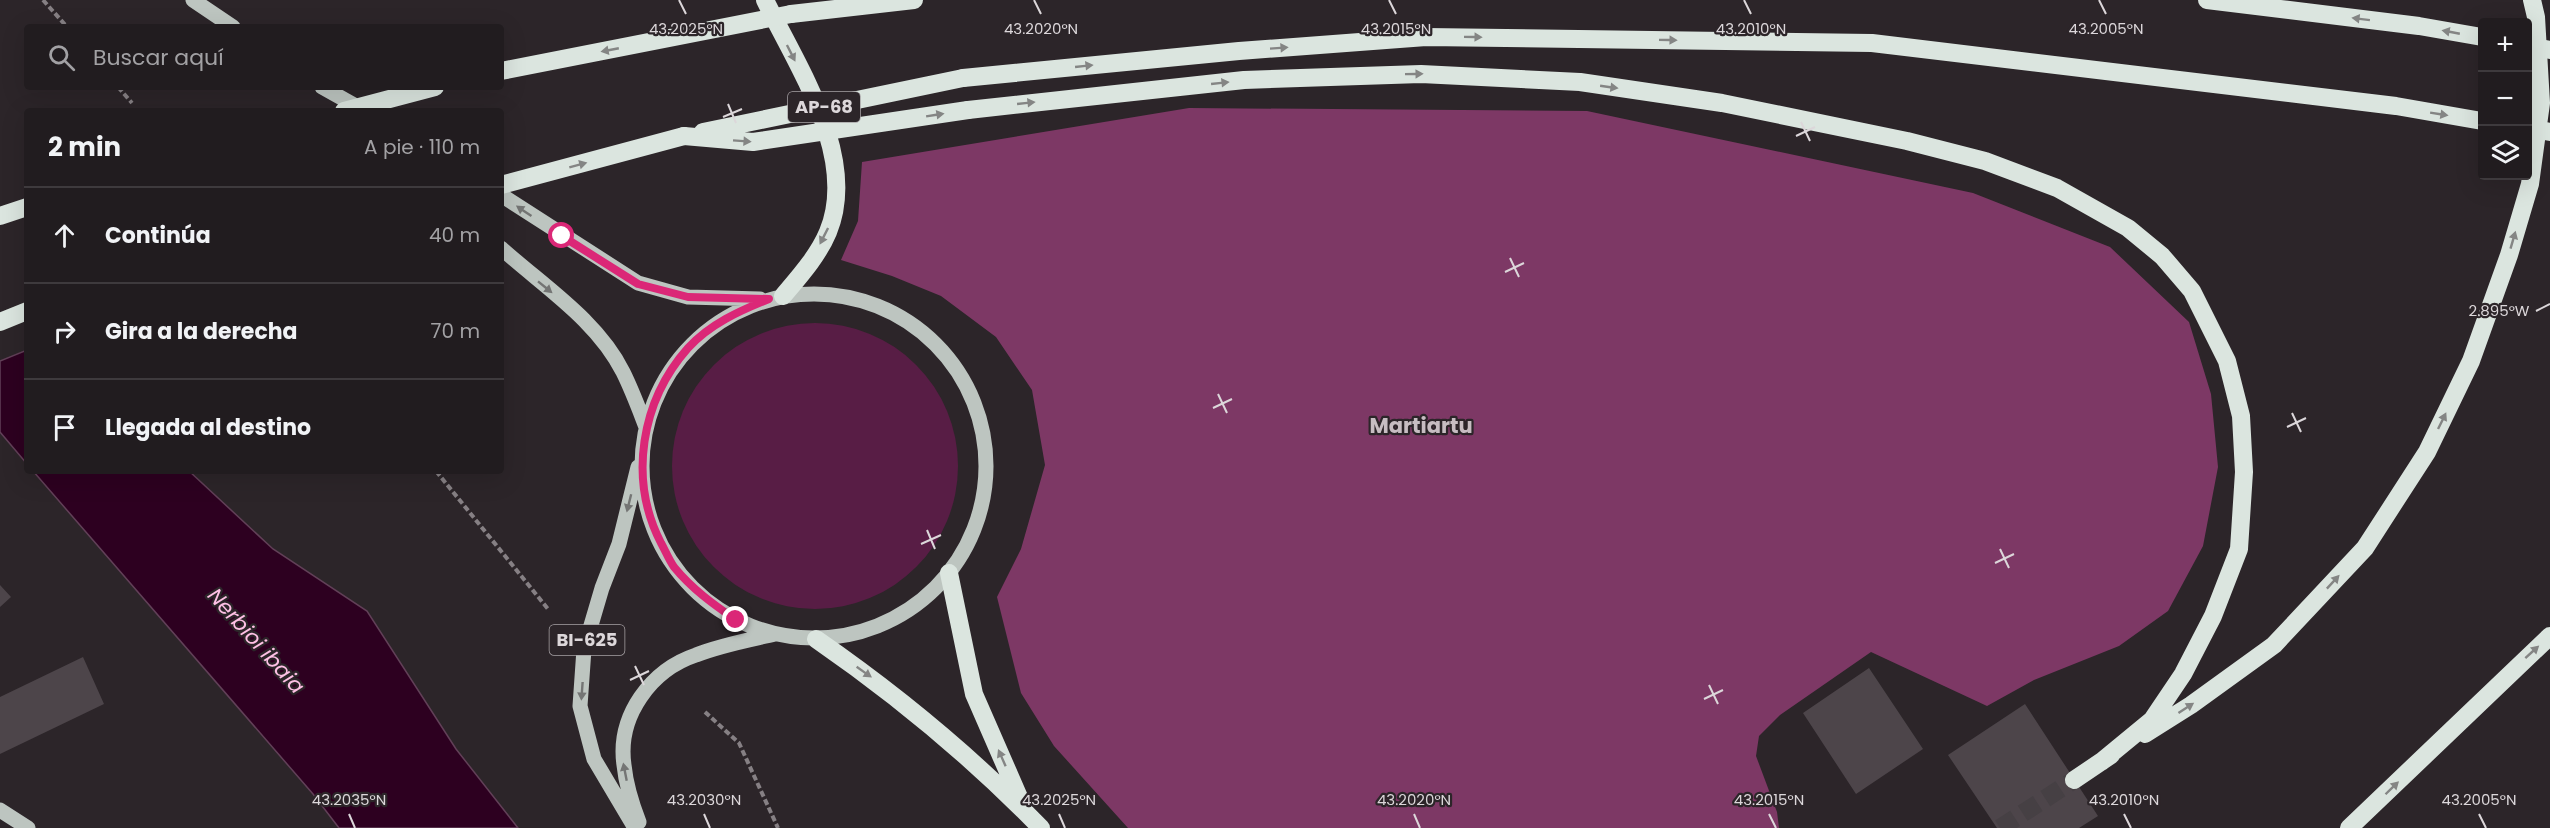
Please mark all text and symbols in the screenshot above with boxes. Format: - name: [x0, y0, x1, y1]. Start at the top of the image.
- one-way arrow: [2351, 14, 2370, 23]
- text: 43.2025°N: [649, 18, 723, 39]
- text: 43.2020°N: [1004, 18, 1078, 39]
- text: 43.2015°N: [1361, 18, 1431, 39]
- text: 43.2010°N: [1716, 18, 1786, 39]
- text: 43.2005°N: [2068, 18, 2144, 39]
- map controls: [2478, 18, 2532, 180]
- button: +: [2478, 18, 2532, 72]
- search box: [24, 24, 504, 90]
- one-way arrow: [2441, 27, 2460, 36]
- one-way arrow: [1464, 33, 1483, 42]
- one-way arrow: [1659, 35, 1678, 45]
- icon: search: [45, 41, 78, 74]
- text: Buscar aquí: [93, 42, 224, 73]
- one-way arrow: [1269, 43, 1288, 53]
- one-way arrow: [786, 44, 795, 61]
- one-way arrow: [601, 46, 619, 56]
- one-way arrow: [1075, 61, 1094, 71]
- one-way arrow: [1405, 69, 1424, 79]
- button: −: [2478, 72, 2532, 126]
- one-way arrow: [1210, 78, 1229, 88]
- one-way arrow: [1600, 82, 1619, 91]
- road number: AP-68: [788, 92, 860, 122]
- one-way arrow: [1016, 99, 1035, 108]
- one-way arrow: [2430, 109, 2449, 118]
- one-way arrow: [926, 110, 945, 119]
- button: layers: [2478, 126, 2532, 180]
- text: 2 min: [48, 129, 121, 165]
- text: A pie · 110 m: [364, 133, 480, 161]
- one-way arrow: [733, 136, 752, 146]
- one-way arrow: [569, 159, 587, 169]
- one-way arrow: [515, 205, 532, 216]
- icon: ahead: [48, 219, 81, 252]
- text: Continúa: [105, 220, 211, 251]
- text: 40 m: [429, 221, 480, 249]
- route start: [548, 222, 574, 248]
- one-way arrow: [820, 228, 829, 245]
- one-way arrow: [2509, 231, 2518, 249]
- one-way arrow: [537, 280, 553, 293]
- text: 2.895°W: [2469, 300, 2530, 321]
- icon: right: [48, 315, 81, 348]
- text: Gira a la derecha: [105, 316, 298, 347]
- text: 70 m: [431, 317, 480, 345]
- icon: arrive: [48, 411, 81, 444]
- district label: Martiartu: [1369, 411, 1473, 440]
- text: Llegada al destino: [105, 412, 311, 443]
- one-way arrow: [2437, 412, 2446, 429]
- one-way arrow: [623, 494, 633, 512]
- one-way arrow: [2326, 575, 2340, 589]
- water label: Nerbioi ibaia: [201, 582, 312, 700]
- route end: [722, 606, 748, 632]
- road number: BI-625: [550, 625, 624, 655]
- one-way arrow: [2524, 646, 2539, 659]
- one-way arrow: [856, 666, 872, 677]
- one-way arrow: [577, 682, 586, 701]
- one-way arrow: [2178, 703, 2194, 714]
- one-way arrow: [997, 749, 1006, 767]
- one-way arrow: [620, 762, 629, 781]
- one-way arrow: [2385, 782, 2399, 796]
- text: 43.2035°N: [312, 789, 386, 810]
- text: 43.2030°N: [667, 789, 741, 810]
- text: 43.2025°N: [1022, 789, 1096, 810]
- text: 43.2020°N: [1377, 789, 1451, 810]
- text: 43.2015°N: [1734, 789, 1804, 810]
- text: 43.2010°N: [2089, 789, 2159, 810]
- text: 43.2005°N: [2441, 789, 2517, 810]

